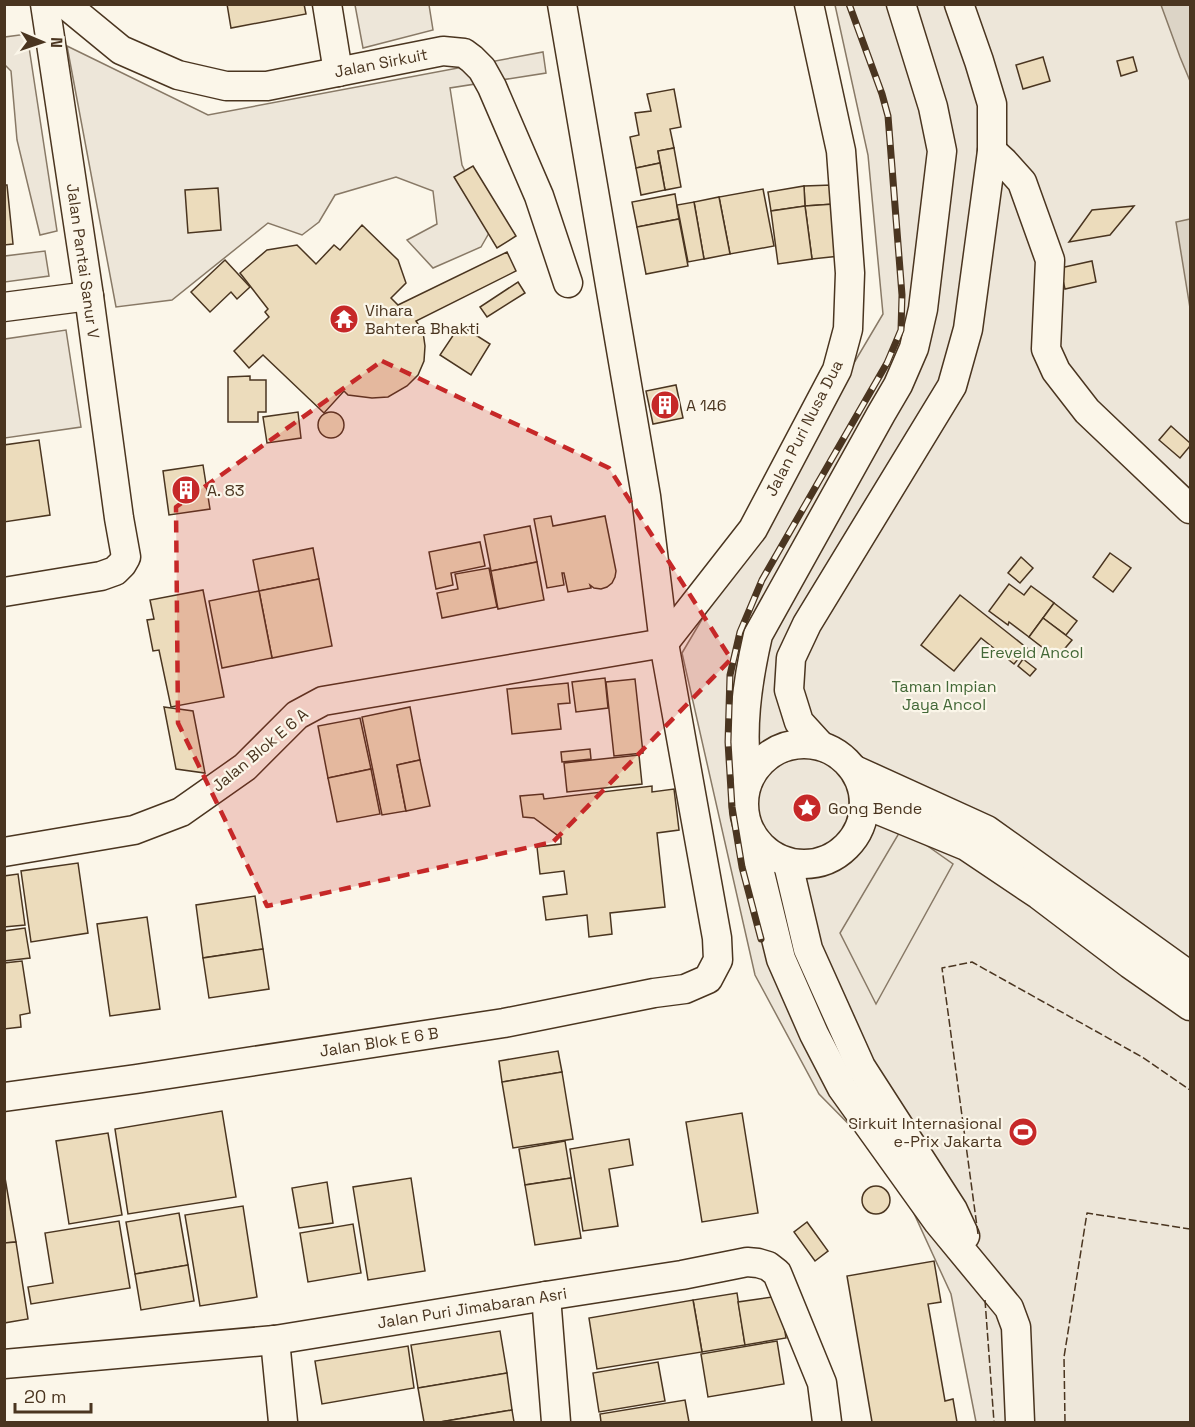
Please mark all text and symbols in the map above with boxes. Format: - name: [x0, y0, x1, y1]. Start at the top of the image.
- north arrow: [12, 12, 72, 72]
- text: N: [46, 37, 67, 48]
- street label: Jalan Sirkuit: [332, 44, 430, 82]
- street label: Jalan Pantai Sanur V: [62, 182, 104, 340]
- place label: Vihara Bahtera Bhakti: [365, 300, 479, 339]
- temple icon: Vihara Bahtera Bhakti: [328, 303, 360, 335]
- street label: Jalan Puri Nusa Dua: [760, 356, 848, 500]
- building icon: A 146: [649, 389, 681, 421]
- place label: A 146: [686, 395, 726, 416]
- building icon: A. 83: [170, 474, 202, 506]
- place label: A. 83: [207, 480, 244, 501]
- park label: Ereveld Ancol: [980, 642, 1084, 663]
- park label: Taman Impian Jaya Ancol: [892, 676, 997, 715]
- street label: Jalan Blok E 6 A: [208, 704, 312, 796]
- place icon: Gong Bende: [791, 792, 823, 824]
- place label: Gong Bende: [828, 798, 922, 819]
- street label: Jalan Blok E 6 B: [318, 1022, 440, 1062]
- place label: Sirkuit Internasional e-Prix Jakarta: [848, 1113, 1002, 1152]
- sports icon: Sirkuit Internasional e-Prix Jakarta: [1007, 1116, 1039, 1148]
- street label: Jalan Puri Jimabaran Asri: [376, 1283, 568, 1333]
- scale bar: [15, 1376, 92, 1414]
- text: 20 m: [24, 1385, 67, 1408]

